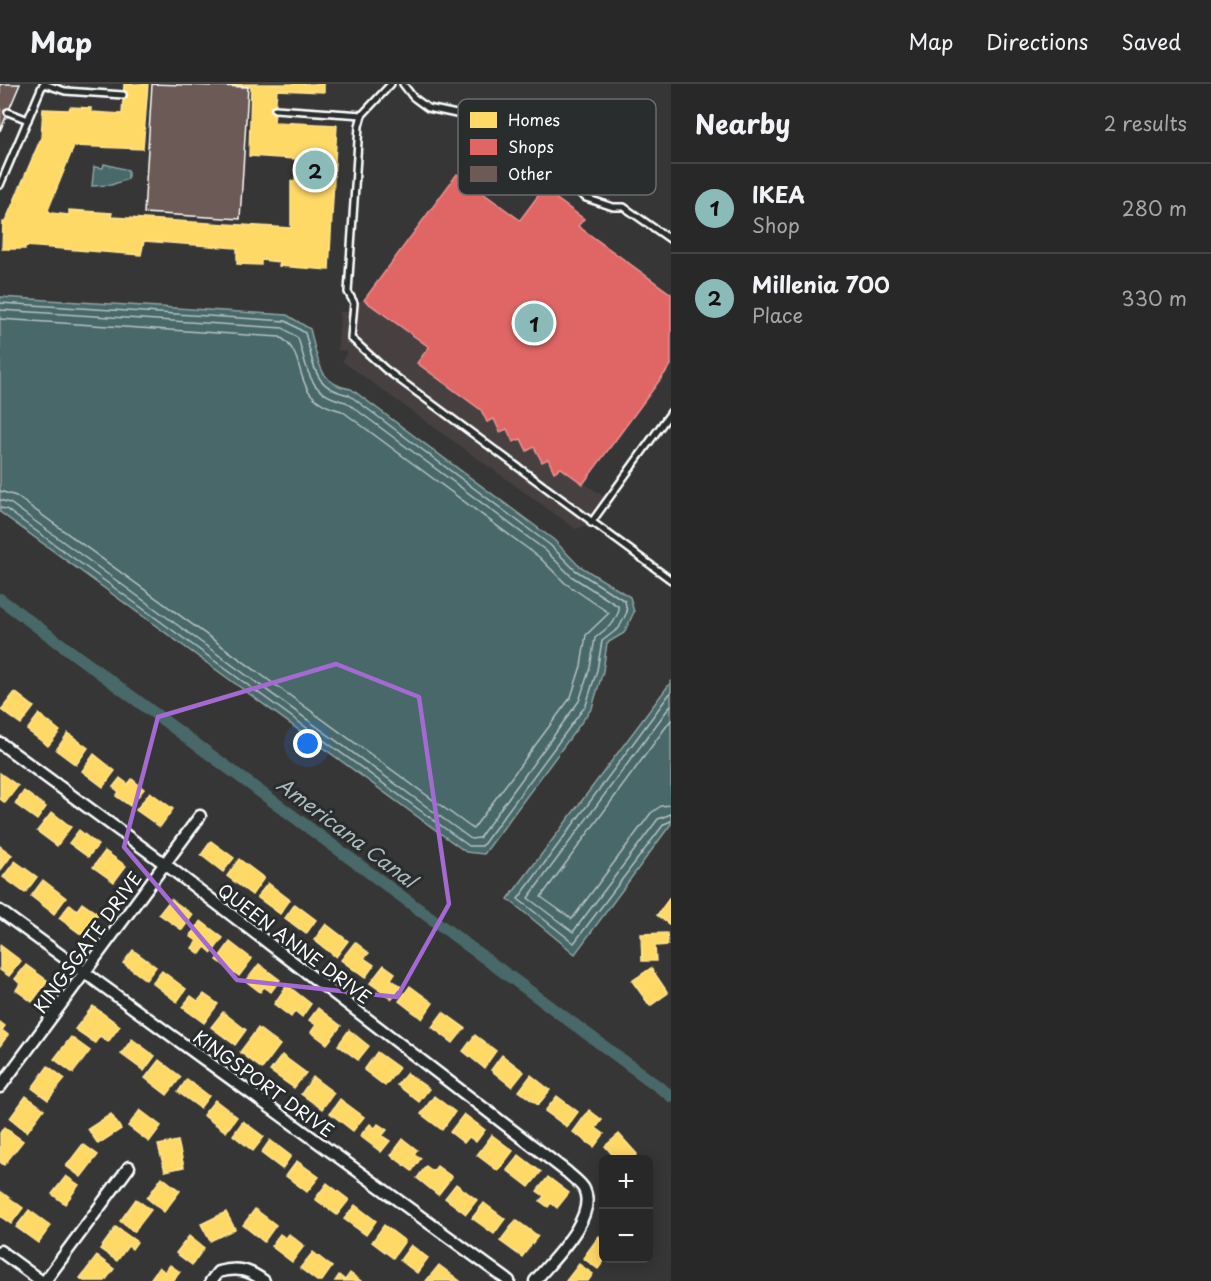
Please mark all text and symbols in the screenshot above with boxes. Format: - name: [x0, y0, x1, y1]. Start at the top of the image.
- text: Map: [30, 20, 92, 63]
- text: Map: [908, 25, 953, 57]
- text: Directions: [986, 25, 1088, 57]
- text: Saved: [1121, 25, 1181, 57]
- legend: [458, 99, 656, 195]
- text: Nearby: [695, 104, 790, 143]
- text: Homes: [508, 107, 560, 131]
- text: 2 results: [1104, 108, 1187, 138]
- text: Shops: [508, 134, 554, 158]
- pin: 2: [296, 148, 334, 193]
- text: Other: [508, 161, 552, 185]
- text: IKEA: [752, 177, 805, 210]
- text: 1: [710, 193, 719, 223]
- text: 280 m: [1122, 193, 1187, 223]
- text: Shop: [752, 210, 800, 240]
- text: Millenia 700: [752, 267, 890, 300]
- text: 2: [707, 283, 722, 313]
- text: 330 m: [1121, 283, 1187, 313]
- pin: 1: [514, 300, 554, 346]
- text: Place: [752, 300, 803, 330]
- your location: [293, 729, 322, 758]
- water label: Americana Canal: [271, 769, 426, 897]
- street label: KINGSGATE DRIVE: [26, 865, 148, 1019]
- street label: QUEEN ANNE DRIVE: [213, 876, 377, 1010]
- street label: KINGSPORT DRIVE: [188, 1023, 340, 1143]
- map controls: [599, 1155, 653, 1263]
- button: +: [599, 1155, 653, 1209]
- button: −: [599, 1209, 653, 1263]

